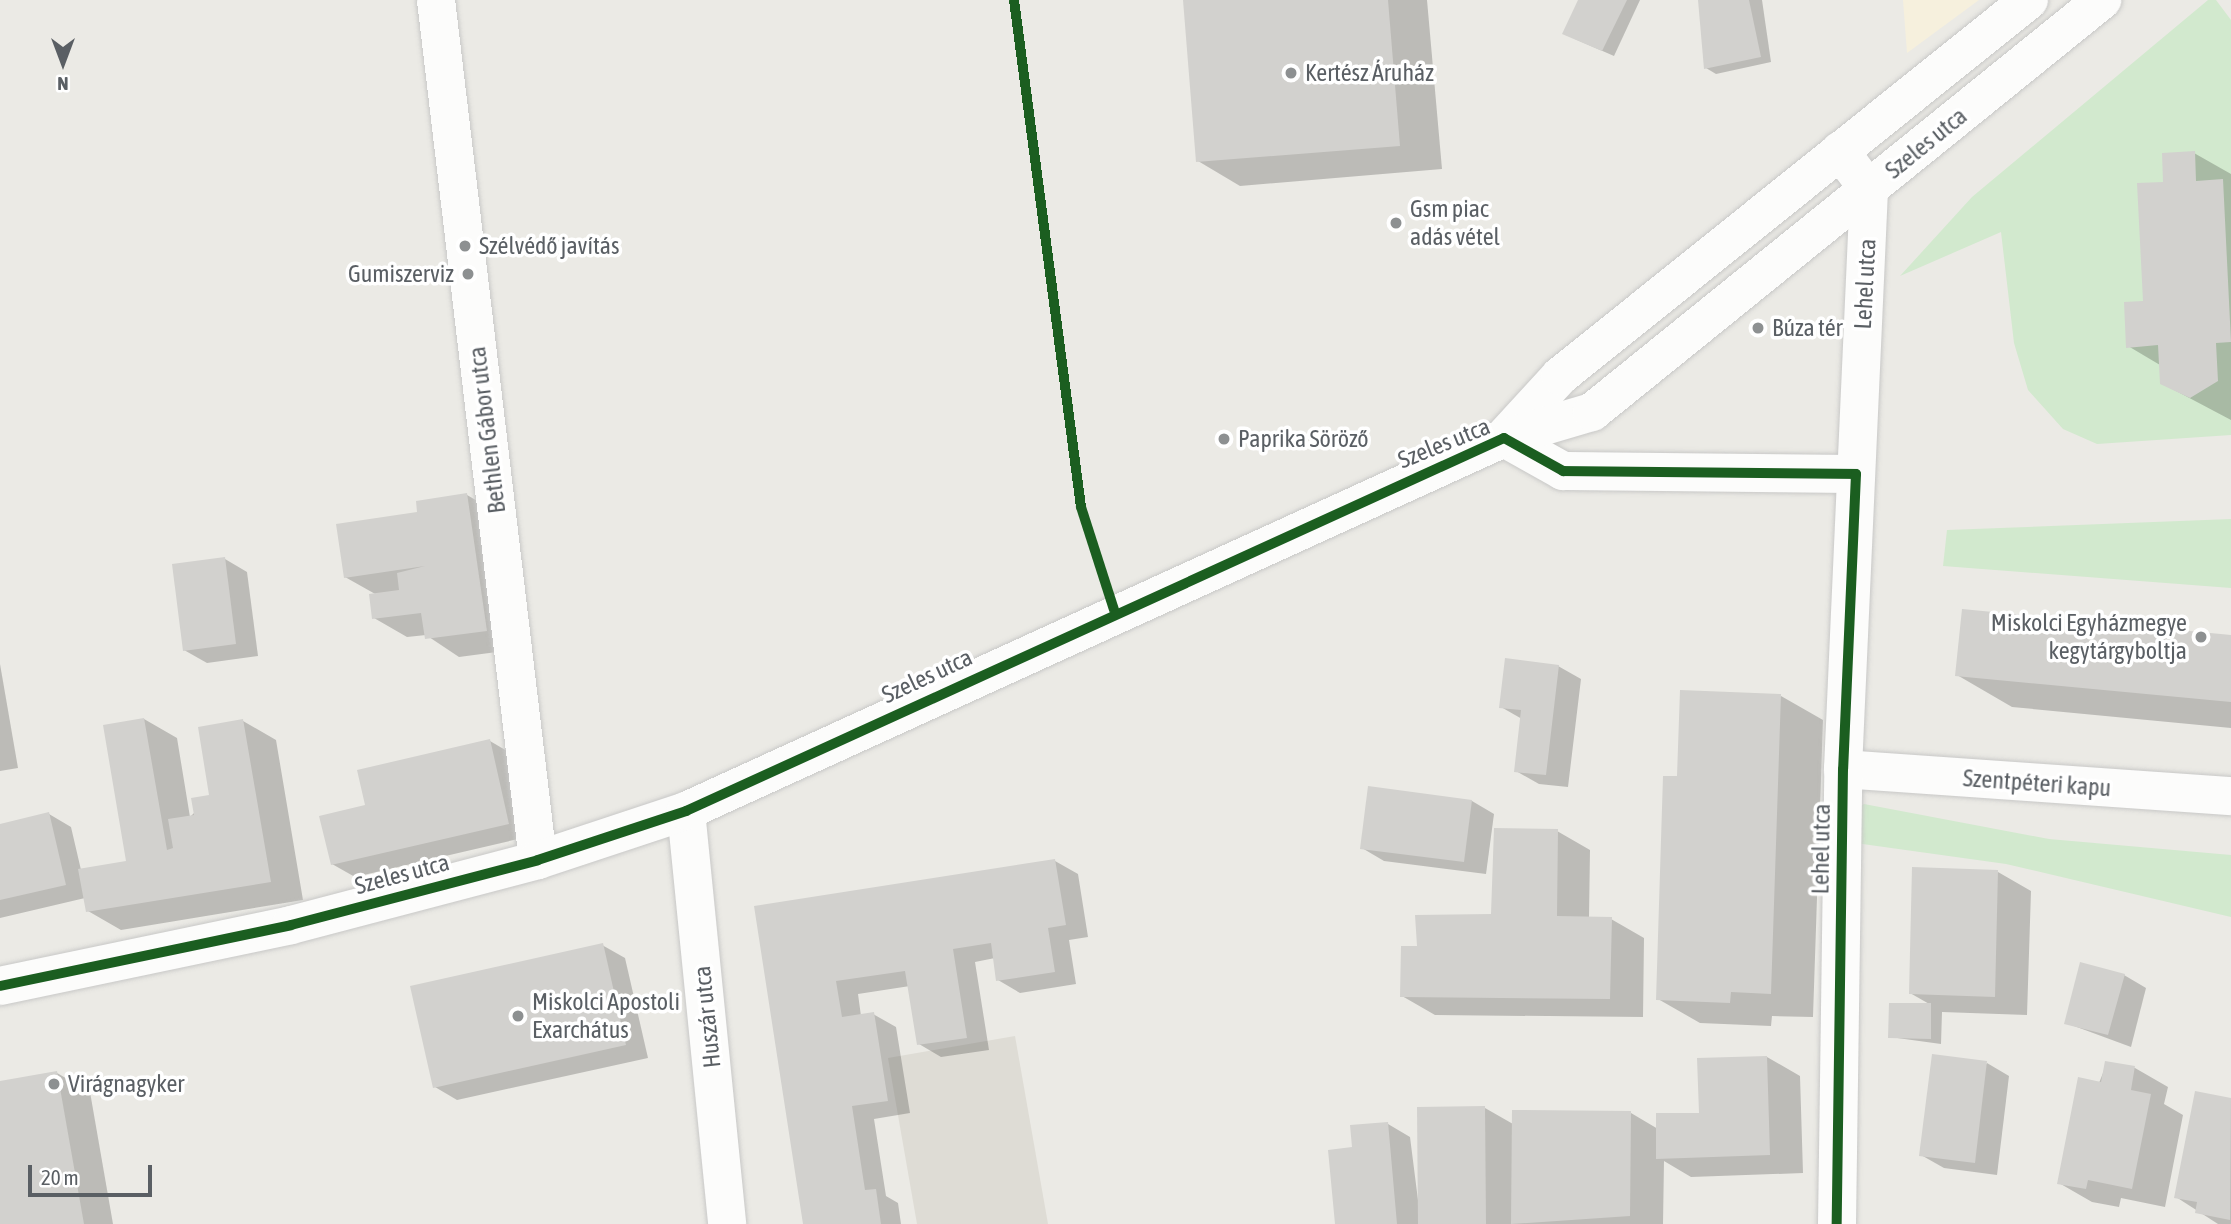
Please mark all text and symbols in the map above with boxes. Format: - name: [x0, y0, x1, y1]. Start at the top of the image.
- north arrow: [28, 28, 98, 98]
- place label: Kertész Áruház: [1305, 59, 1434, 87]
- marker: Kertész Áruház: [1283, 65, 1299, 81]
- text: N: [57, 73, 69, 95]
- street label: Szeles utca: [1879, 101, 1973, 185]
- place label: Gsm piac adás vétel: [1410, 195, 1500, 251]
- marker: Gsm piac adás vétel: [1388, 215, 1404, 231]
- place label: Szélvédő javítás: [479, 232, 619, 260]
- marker: Szélvédő javítás: [457, 238, 473, 254]
- street label: Lehel utca: [1848, 238, 1882, 330]
- place label: Gumiszerviz: [348, 260, 454, 288]
- marker: Gumiszerviz: [460, 266, 476, 282]
- place label: Búza tér: [1772, 314, 1843, 342]
- marker: Búza tér: [1750, 320, 1766, 336]
- street label: Bethlen Gábor utca: [462, 345, 512, 515]
- street label: Szeles utca: [1394, 412, 1494, 474]
- place label: Paprika Söröző: [1238, 425, 1369, 453]
- marker: Paprika Söröző: [1216, 431, 1232, 447]
- place label: Miskolci Egyházmegye kegytárgyboltja: [1991, 609, 2187, 665]
- marker: Miskolci Egyházmegye kegytárgyboltja: [2193, 629, 2209, 645]
- street label: Szeles utca: [877, 643, 977, 709]
- street label: Szentpéteri kapu: [1962, 763, 2112, 803]
- street label: Lehel utca: [1806, 803, 1836, 895]
- street label: Szeles utca: [352, 848, 452, 900]
- street label: Huszár utca: [687, 965, 727, 1069]
- place label: Miskolci Apostoli Exarchátus: [532, 988, 680, 1044]
- marker: Miskolci Apostoli Exarchátus: [510, 1008, 526, 1024]
- place label: Virágnagyker: [68, 1070, 184, 1098]
- marker: Virágnagyker: [46, 1076, 62, 1092]
- scale bar: [32, 1150, 156, 1194]
- text: 20 m: [41, 1165, 79, 1189]

